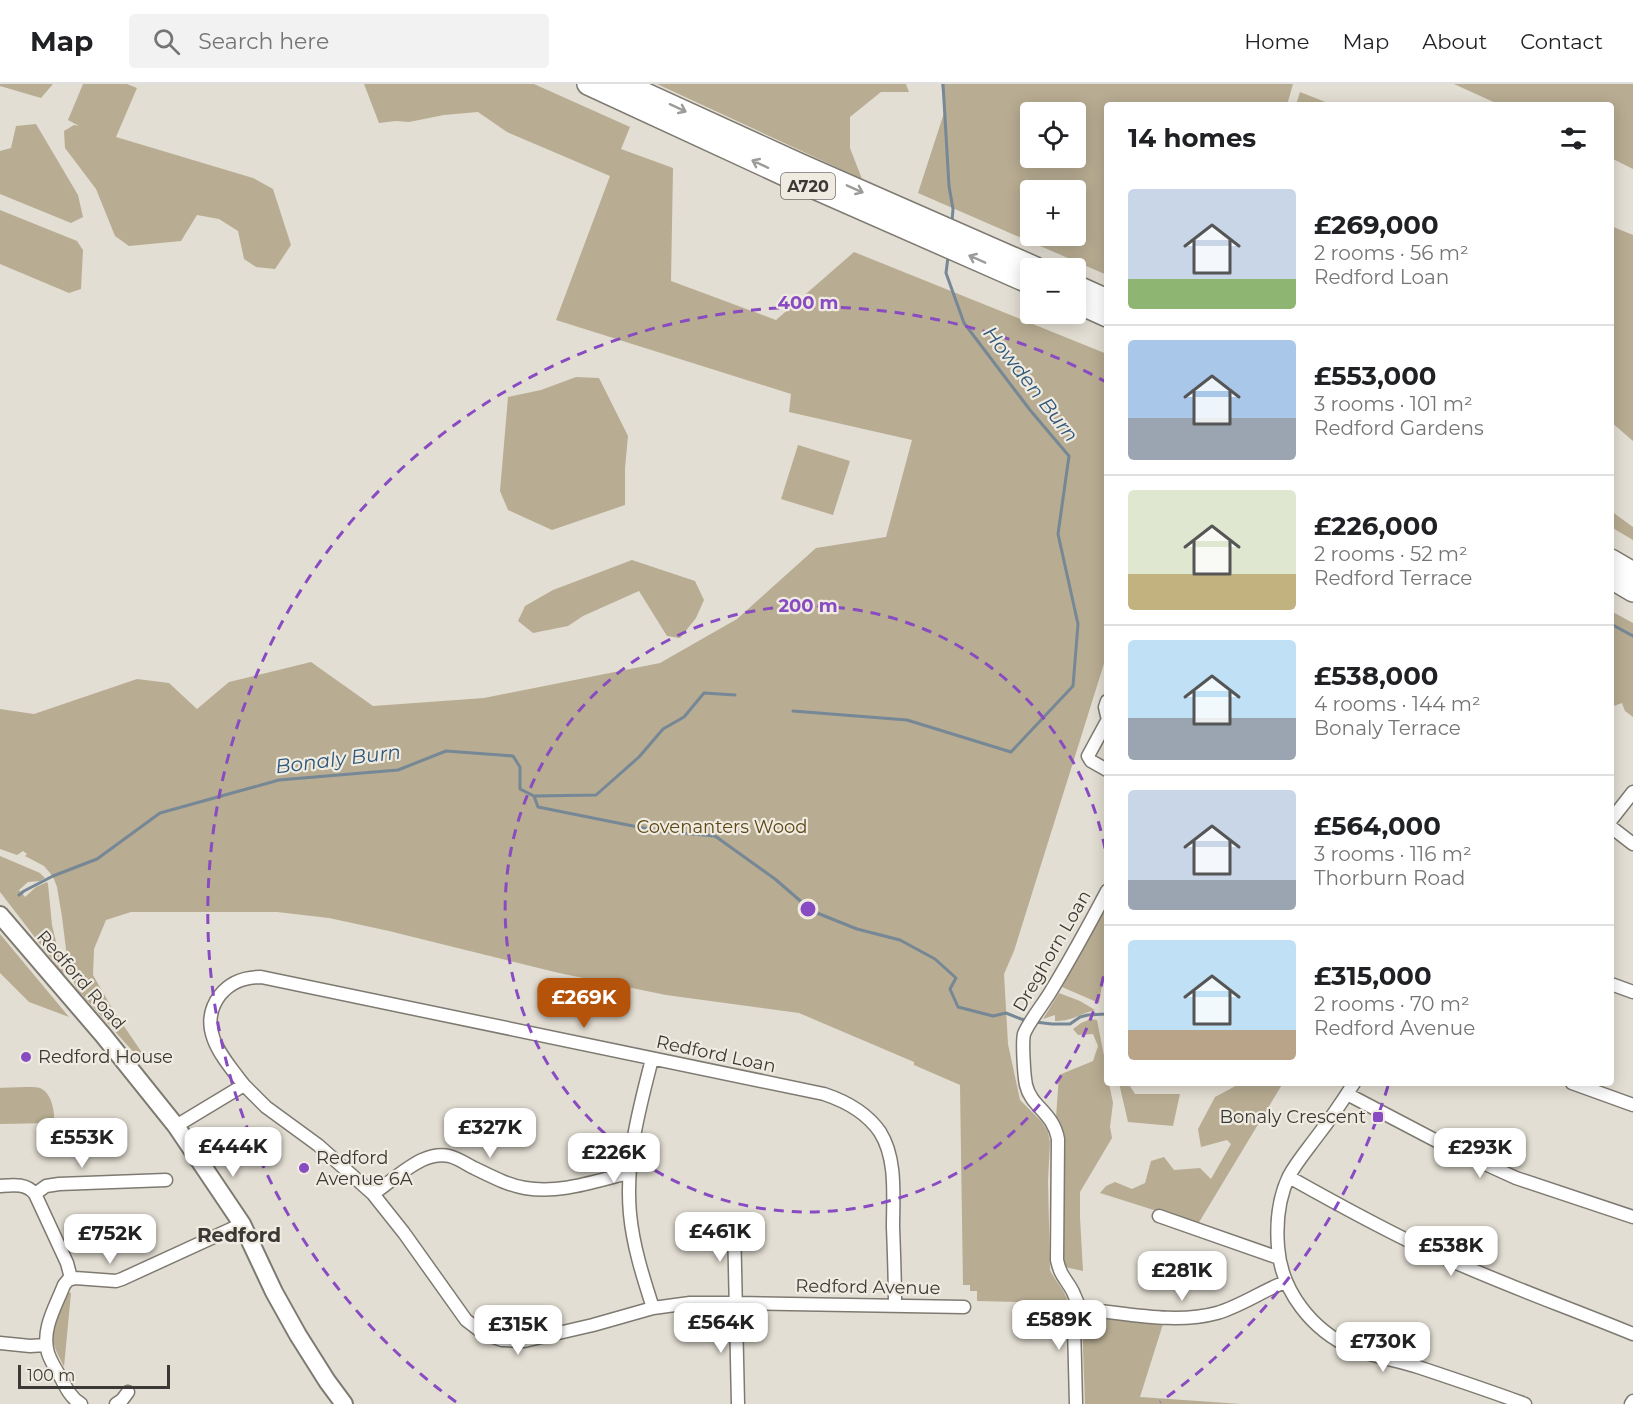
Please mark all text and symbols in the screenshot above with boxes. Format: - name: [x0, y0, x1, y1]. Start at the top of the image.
- search box: [129, 14, 549, 68]
- text: Map: [30, 24, 93, 58]
- icon: search: [150, 25, 183, 58]
- text: Search here: [198, 28, 329, 55]
- text: Home: [1244, 29, 1309, 54]
- text: Map: [1342, 29, 1389, 54]
- text: About: [1422, 29, 1487, 54]
- text: Contact: [1520, 29, 1603, 54]
- map controls: [1020, 102, 1086, 324]
- button: locate: [1020, 102, 1086, 168]
- one-way arrow: [668, 103, 686, 115]
- text: 14 homes: [1128, 122, 1256, 154]
- icon: filters: [1557, 122, 1590, 155]
- one-way arrow: [751, 157, 769, 168]
- road number: A720: [781, 173, 835, 199]
- button: +: [1020, 180, 1086, 246]
- one-way arrow: [846, 184, 864, 195]
- text: £269,000: [1314, 209, 1439, 241]
- icon: home: [1176, 213, 1248, 285]
- text: 2 rooms · 56 m²: [1314, 241, 1469, 265]
- one-way arrow: [968, 253, 986, 265]
- button: −: [1020, 258, 1086, 324]
- text: Redford Loan: [1314, 265, 1449, 289]
- text: 400 m: [778, 292, 838, 314]
- water label: Howden Burn: [978, 321, 1084, 447]
- text: £553,000: [1314, 360, 1436, 392]
- icon: home: [1176, 364, 1248, 436]
- text: 3 rooms · 101 m²: [1314, 392, 1473, 416]
- text: Redford Gardens: [1314, 416, 1484, 440]
- text: £226,000: [1314, 510, 1438, 542]
- icon: home: [1176, 514, 1248, 586]
- text: 2 rooms · 52 m²: [1314, 542, 1468, 566]
- text: Redford Terrace: [1314, 566, 1472, 590]
- text: 200 m: [778, 595, 838, 617]
- text: £538,000: [1314, 660, 1439, 692]
- icon: home: [1176, 664, 1248, 736]
- text: 4 rooms · 144 m²: [1314, 692, 1481, 716]
- text: Bonaly Terrace: [1314, 716, 1461, 740]
- water label: Bonaly Burn: [274, 739, 402, 779]
- text: £564,000: [1314, 810, 1441, 842]
- icon: home: [1176, 814, 1248, 886]
- park label: Covenanters Wood: [637, 816, 808, 838]
- text: 3 rooms · 116 m²: [1314, 842, 1472, 866]
- text: Thorburn Road: [1314, 866, 1465, 890]
- street label: Dreghorn Loan: [1008, 886, 1096, 1016]
- centre of rings: [798, 899, 818, 919]
- street label: Redford Road: [32, 926, 130, 1034]
- text: £315,000: [1314, 960, 1432, 992]
- icon: home: [1176, 964, 1248, 1036]
- pin: £269K: [542, 978, 626, 1029]
- text: £269K: [551, 985, 617, 1009]
- text: 2 rooms · 70 m²: [1314, 992, 1470, 1016]
- text: Redford Avenue: [1314, 1016, 1475, 1040]
- street label: Redford Loan: [654, 1031, 778, 1077]
- place label: Redford House: [38, 1046, 173, 1068]
- marker: Redford House: [19, 1050, 33, 1064]
- place label: Bonaly Crescent: [1219, 1106, 1366, 1128]
- pin: £327K: [448, 1108, 532, 1159]
- marker: Bonaly Crescent: [1371, 1110, 1385, 1124]
- text: £327K: [458, 1115, 522, 1139]
- pin: £553K: [40, 1118, 124, 1169]
- text: £553K: [50, 1125, 114, 1149]
- pin: £444K: [191, 1127, 275, 1178]
- pin: £293K: [1438, 1128, 1522, 1179]
- pin: £226K: [572, 1133, 656, 1184]
- text: £444K: [199, 1134, 268, 1158]
- text: £293K: [1448, 1135, 1512, 1159]
- text: £226K: [582, 1140, 646, 1164]
- place label: Redford Avenue 6A: [316, 1147, 413, 1190]
- marker: Redford Avenue 6A: [297, 1161, 311, 1175]
- pin: £461K: [678, 1212, 762, 1263]
- pin: £752K: [68, 1214, 152, 1265]
- text: £461K: [689, 1219, 751, 1243]
- text: £752K: [78, 1221, 142, 1245]
- district label: Redford: [197, 1223, 281, 1247]
- pin: £538K: [1409, 1226, 1493, 1277]
- text: £538K: [1419, 1233, 1483, 1257]
- pin: £281K: [1140, 1251, 1224, 1302]
- text: £281K: [1152, 1258, 1212, 1282]
- street label: Redford Avenue: [795, 1275, 941, 1299]
- pin: £589K: [1017, 1300, 1101, 1351]
- pin: £564K: [679, 1303, 763, 1354]
- pin: £315K: [476, 1305, 560, 1356]
- text: £589K: [1026, 1307, 1092, 1331]
- text: £564K: [688, 1310, 754, 1334]
- text: £315K: [488, 1312, 548, 1336]
- pin: £730K: [1341, 1322, 1425, 1373]
- text: £730K: [1350, 1329, 1416, 1353]
- scale bar: [18, 1362, 170, 1390]
- text: 100 m: [27, 1366, 75, 1385]

